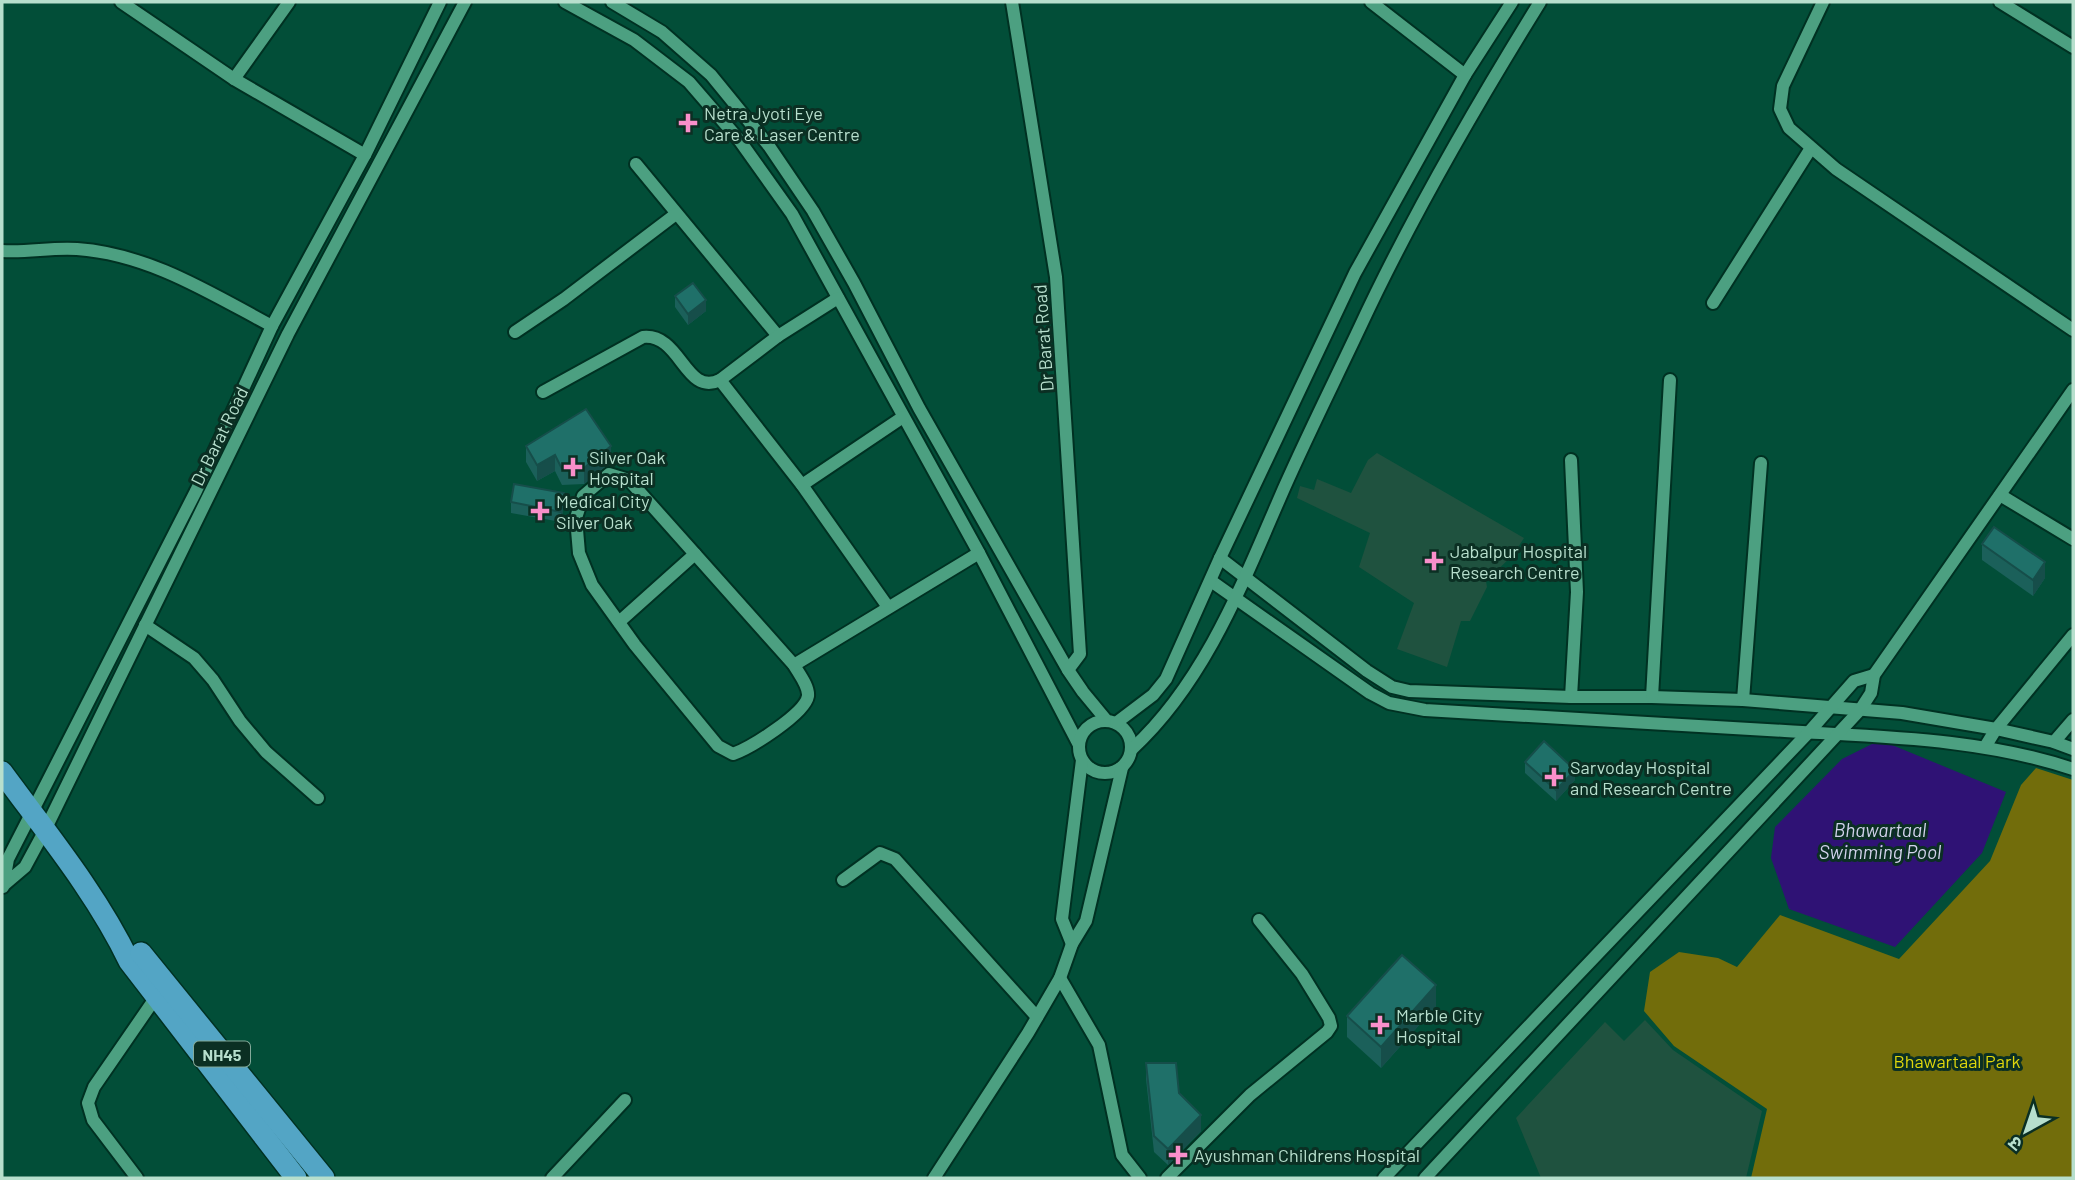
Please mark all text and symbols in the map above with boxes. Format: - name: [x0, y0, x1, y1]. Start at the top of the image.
- place label: Netra Jyoti Eye Care & Laser Centre: [704, 102, 860, 145]
- marker: Netra Jyoti Eye Care & Laser Centre: [678, 113, 698, 133]
- street label: Dr Barat Road: [1028, 284, 1058, 392]
- street label: Dr Barat Road: [186, 383, 252, 489]
- place label: Silver Oak Hospital: [589, 446, 666, 489]
- marker: Silver Oak Hospital: [563, 457, 583, 477]
- place label: Medical City Silver Oak: [556, 490, 650, 533]
- marker: Medical City Silver Oak: [530, 501, 550, 521]
- place label: Jabalpur Hospital Research Centre: [1450, 540, 1587, 583]
- marker: Jabalpur Hospital Research Centre: [1424, 551, 1444, 571]
- place label: Sarvoday Hospital and Research Centre: [1570, 756, 1732, 799]
- marker: Sarvoday Hospital and Research Centre: [1544, 767, 1564, 787]
- water label: Bhawartaal Swimming Pool: [1819, 818, 1942, 863]
- place label: Marble City Hospital: [1396, 1004, 1482, 1047]
- marker: Marble City Hospital: [1370, 1015, 1390, 1035]
- road number: NH45: [194, 1042, 250, 1066]
- park label: Bhawartaal Park: [1894, 1050, 2020, 1072]
- north arrow: [1991, 1096, 2061, 1166]
- text: उ: [2002, 1131, 2026, 1157]
- place label: Ayushman Childrens Hospital: [1194, 1144, 1420, 1166]
- marker: Ayushman Childrens Hospital: [1168, 1145, 1188, 1165]

